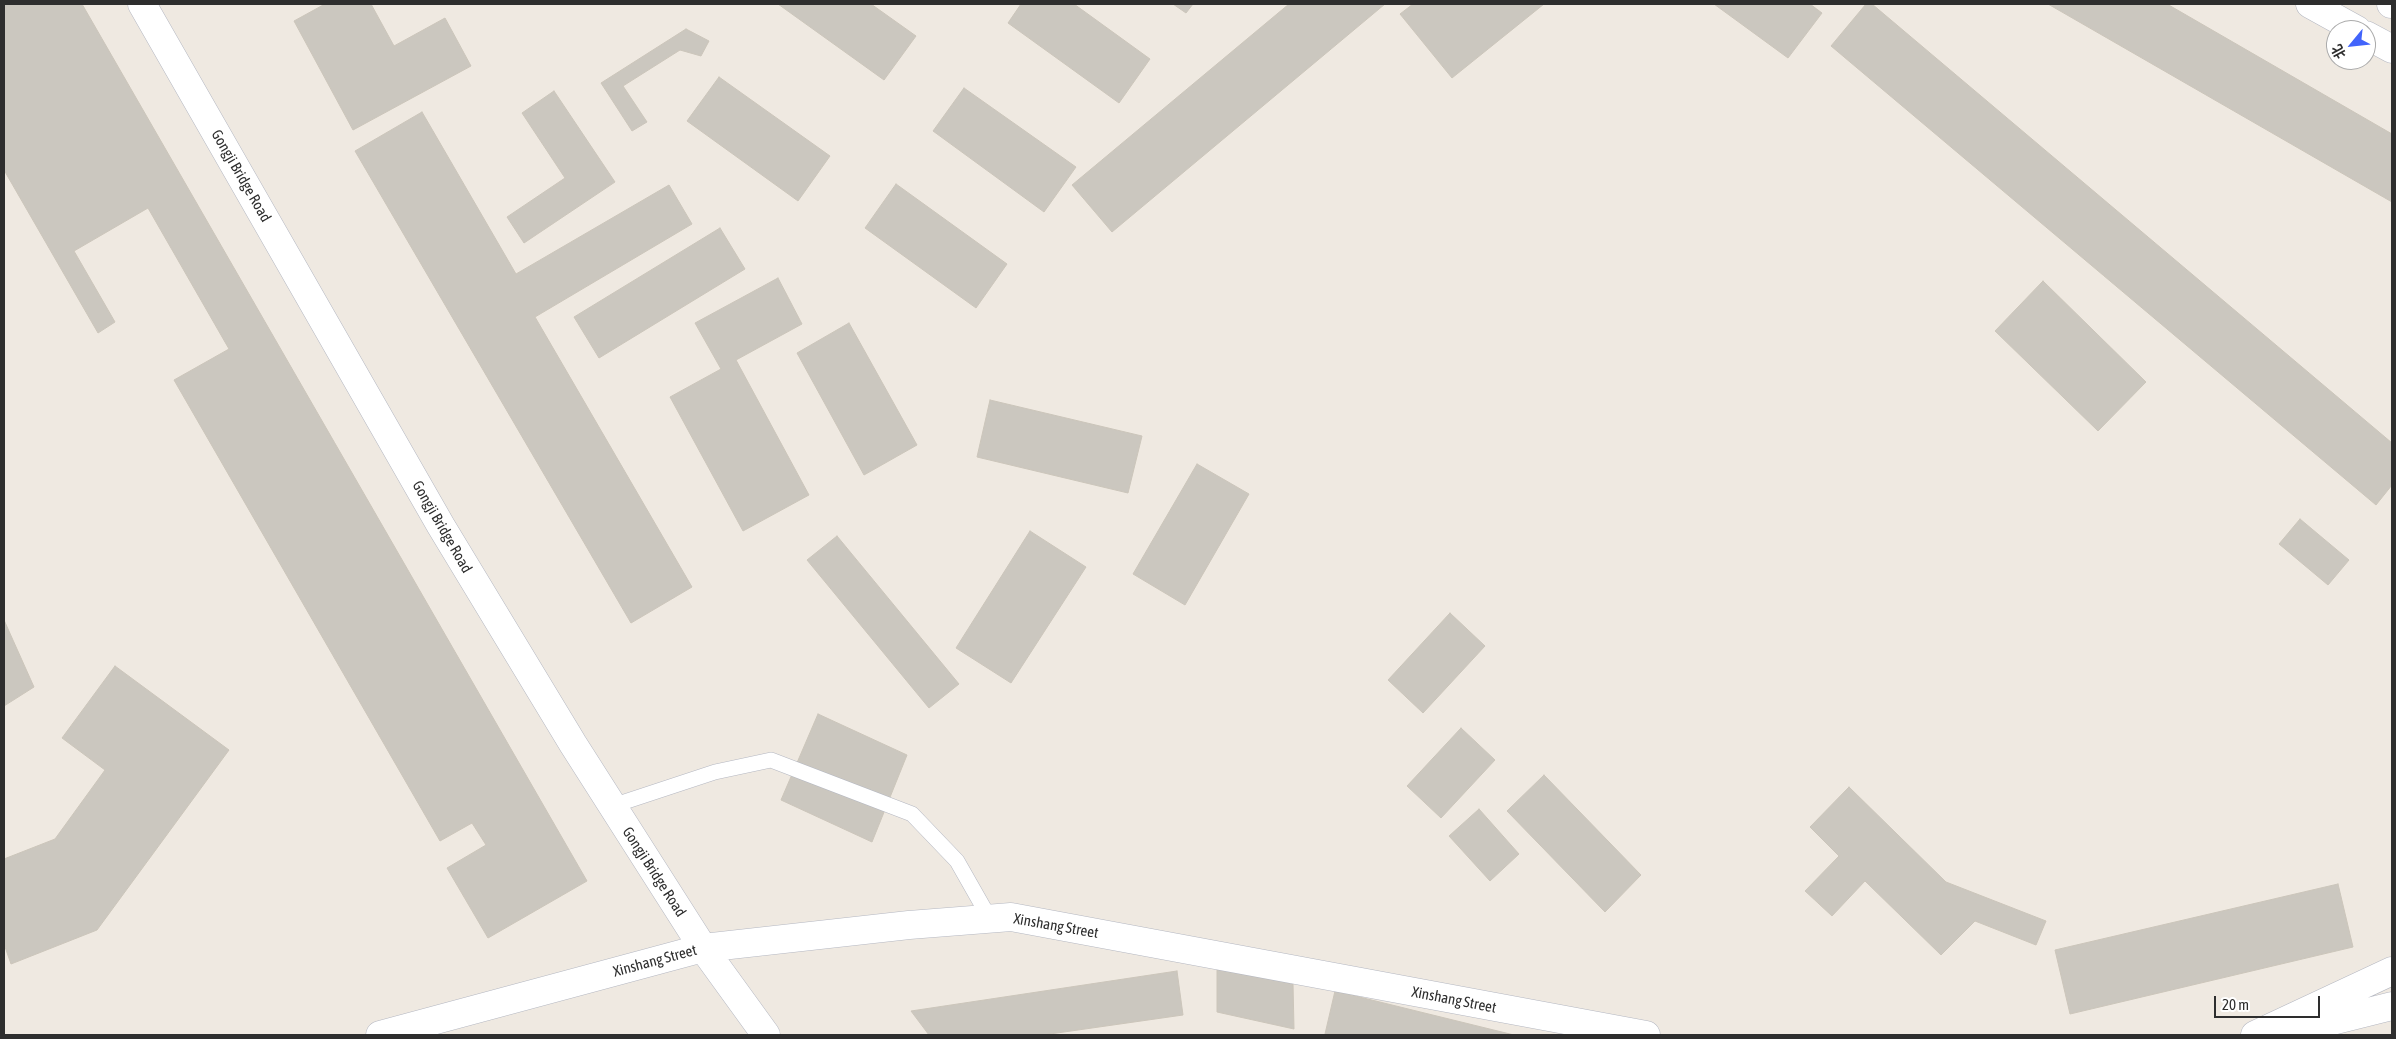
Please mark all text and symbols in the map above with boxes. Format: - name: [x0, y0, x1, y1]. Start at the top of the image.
- north arrow: [2326, 20, 2376, 70]
- text: 北: [2328, 42, 2349, 62]
- street label: Gongji Bridge Road: [207, 127, 275, 225]
- street label: Gongji Bridge Road: [408, 478, 476, 576]
- street label: Gongji Bridge Road: [618, 824, 690, 920]
- street label: Xinshang Street: [1012, 910, 1100, 942]
- street label: Xinshang Street: [611, 941, 699, 981]
- street label: Xinshang Street: [1410, 983, 1498, 1017]
- scale bar: [2216, 986, 2322, 1018]
- text: 20 m: [2222, 996, 2249, 1013]

